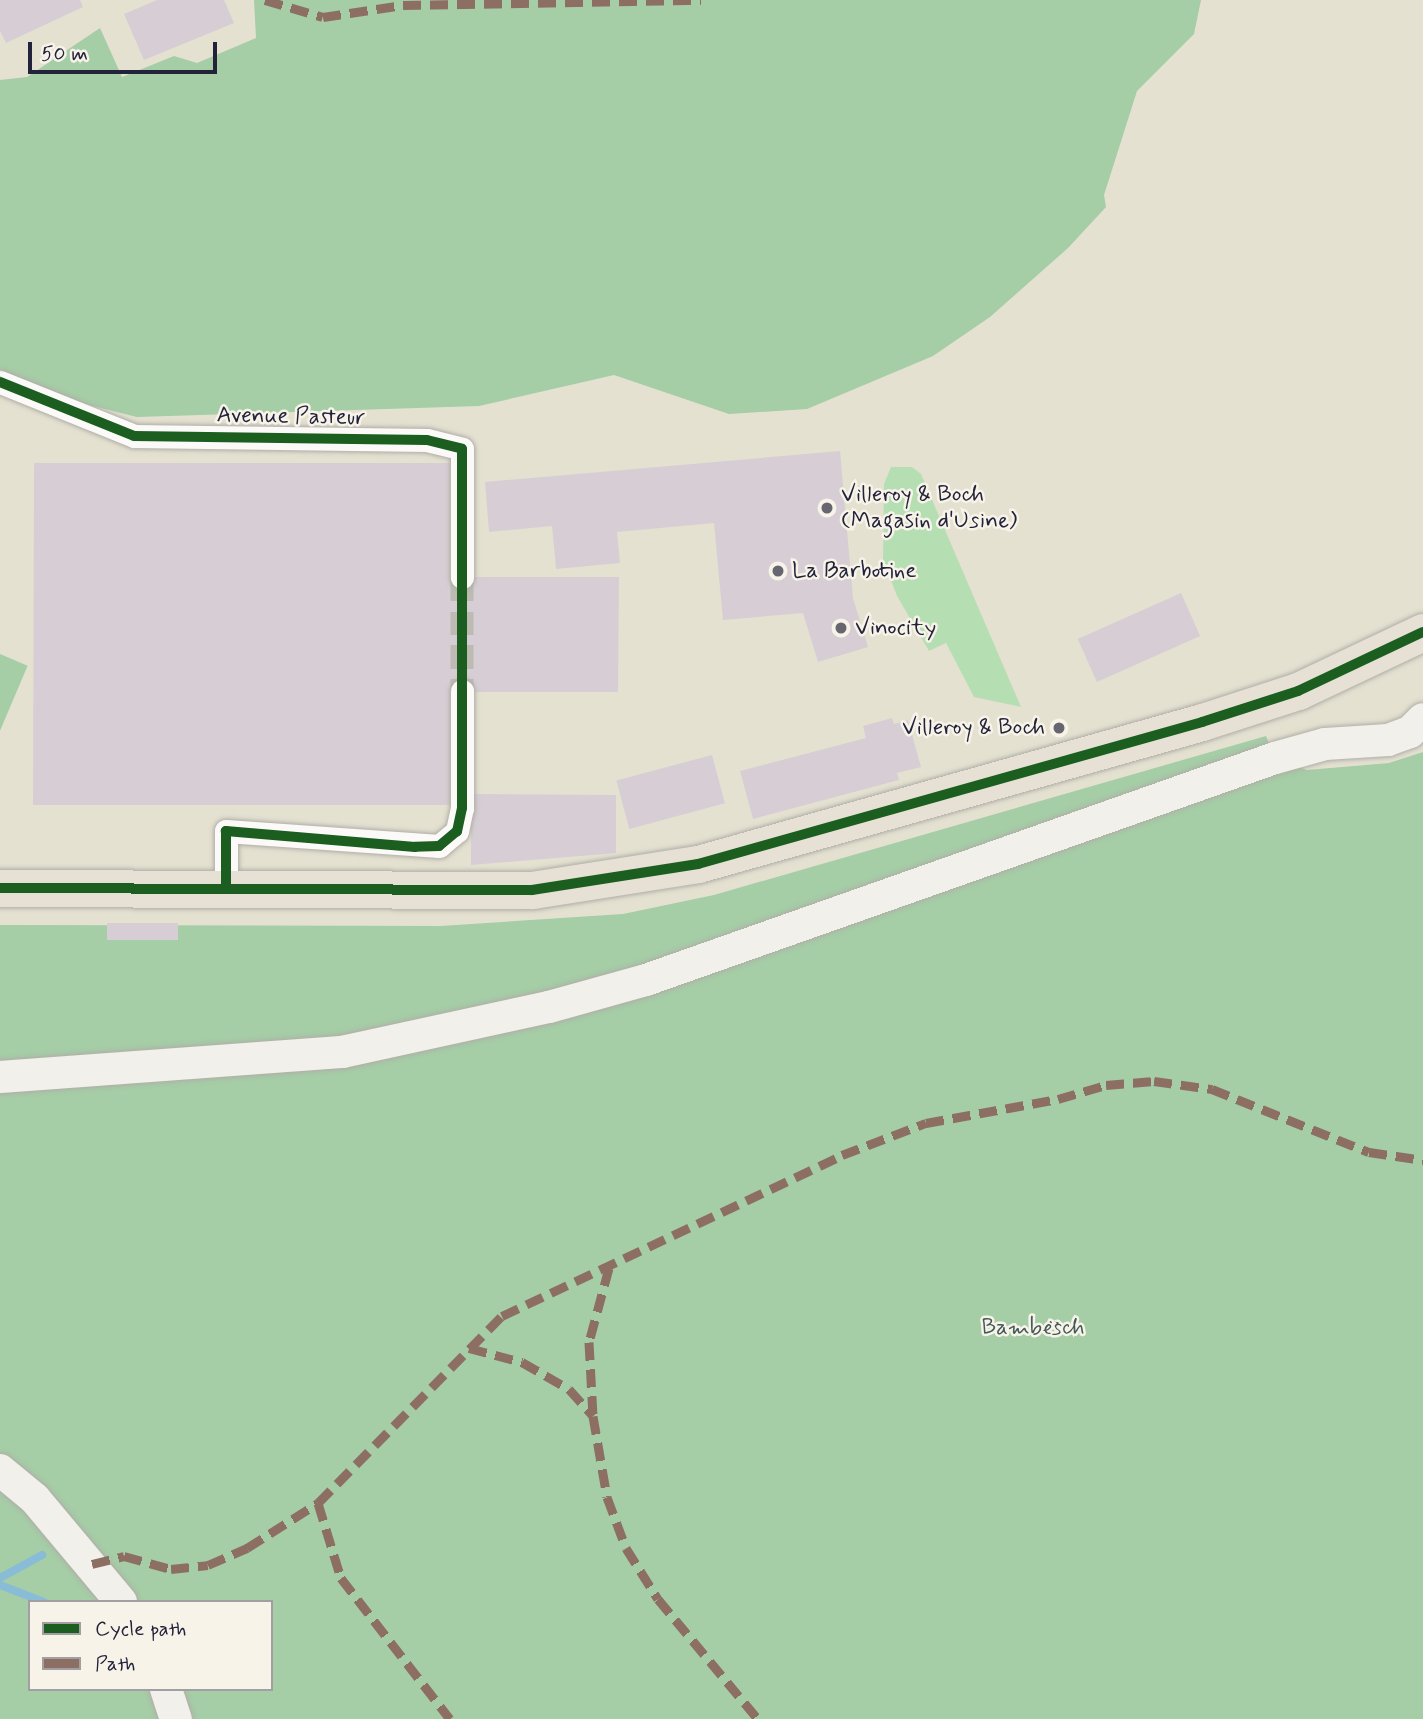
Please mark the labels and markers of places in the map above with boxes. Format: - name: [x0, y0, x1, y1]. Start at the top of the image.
- place label: Villeroy & Boch (Magasin d'Usine): [841, 481, 1016, 535]
- marker: Villeroy & Boch (Magasin d'Usine): [819, 500, 835, 516]
- place label: La Barbotine: [792, 557, 918, 585]
- marker: La Barbotine: [770, 563, 786, 579]
- place label: Vinocity: [855, 614, 936, 642]
- marker: Vinocity: [833, 620, 849, 636]
- place label: Villeroy & Boch: [902, 714, 1045, 742]
- marker: Villeroy & Boch: [1051, 720, 1067, 736]

